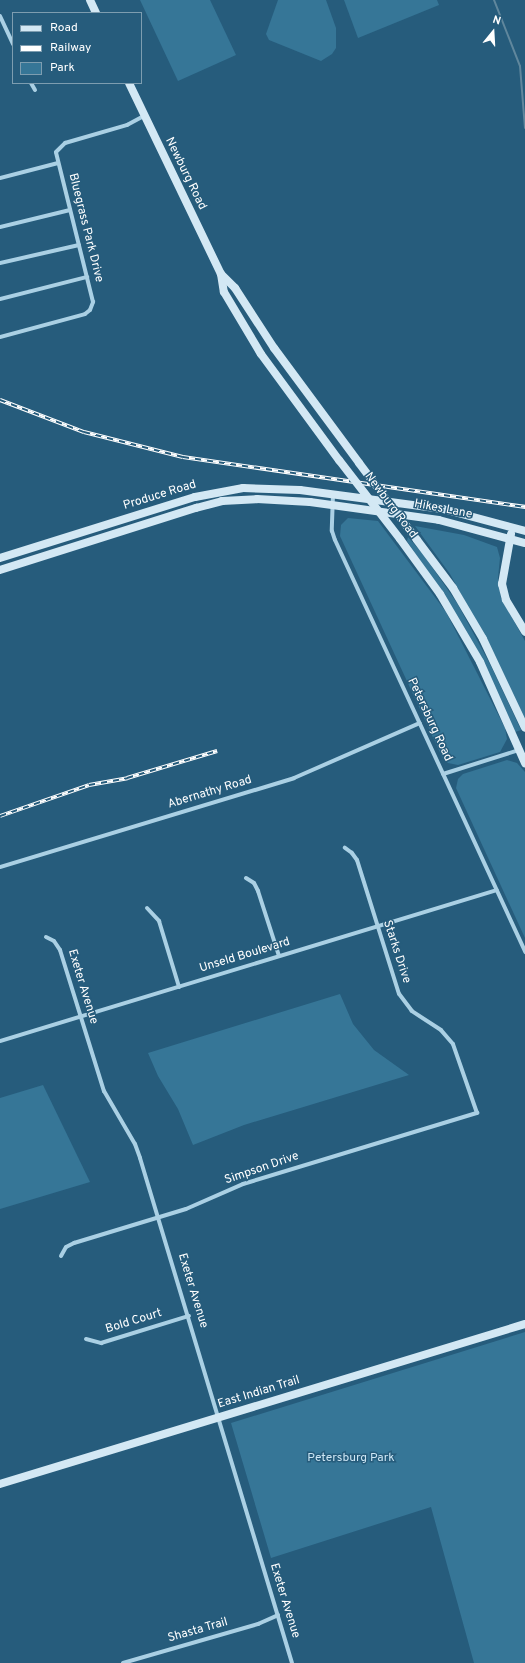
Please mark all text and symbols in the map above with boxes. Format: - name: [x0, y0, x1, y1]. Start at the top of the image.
- legend: [12, 12, 142, 84]
- north arrow: [473, 12, 513, 52]
- text: N: [491, 13, 503, 28]
- text: Road: [50, 20, 78, 36]
- text: Railway: [50, 40, 91, 56]
- text: Park: [50, 60, 75, 76]
- street label: Newburg Road: [161, 135, 209, 213]
- street label: Bluegrass Park Drive: [64, 172, 106, 284]
- street label: Newburg Road: [361, 470, 419, 542]
- street label: Produce Road: [122, 478, 198, 514]
- street label: Hikes Lane: [413, 497, 473, 523]
- street label: Petersburg Road: [403, 676, 455, 764]
- street label: Abernathy Road: [166, 773, 254, 813]
- street label: Starks Drive: [379, 919, 413, 985]
- street label: Unseld Boulevard: [198, 935, 292, 977]
- street label: Exeter Avenue: [64, 948, 100, 1026]
- street label: Simpson Drive: [223, 1150, 301, 1188]
- street label: Exeter Avenue: [174, 1252, 210, 1330]
- street label: Bold Court: [104, 1307, 164, 1337]
- street label: East Indian Trail: [216, 1374, 302, 1412]
- park label: Petersburg Park: [307, 1452, 395, 1466]
- street label: Exeter Avenue: [266, 1562, 302, 1640]
- street label: Shasta Trail: [166, 1615, 230, 1647]

